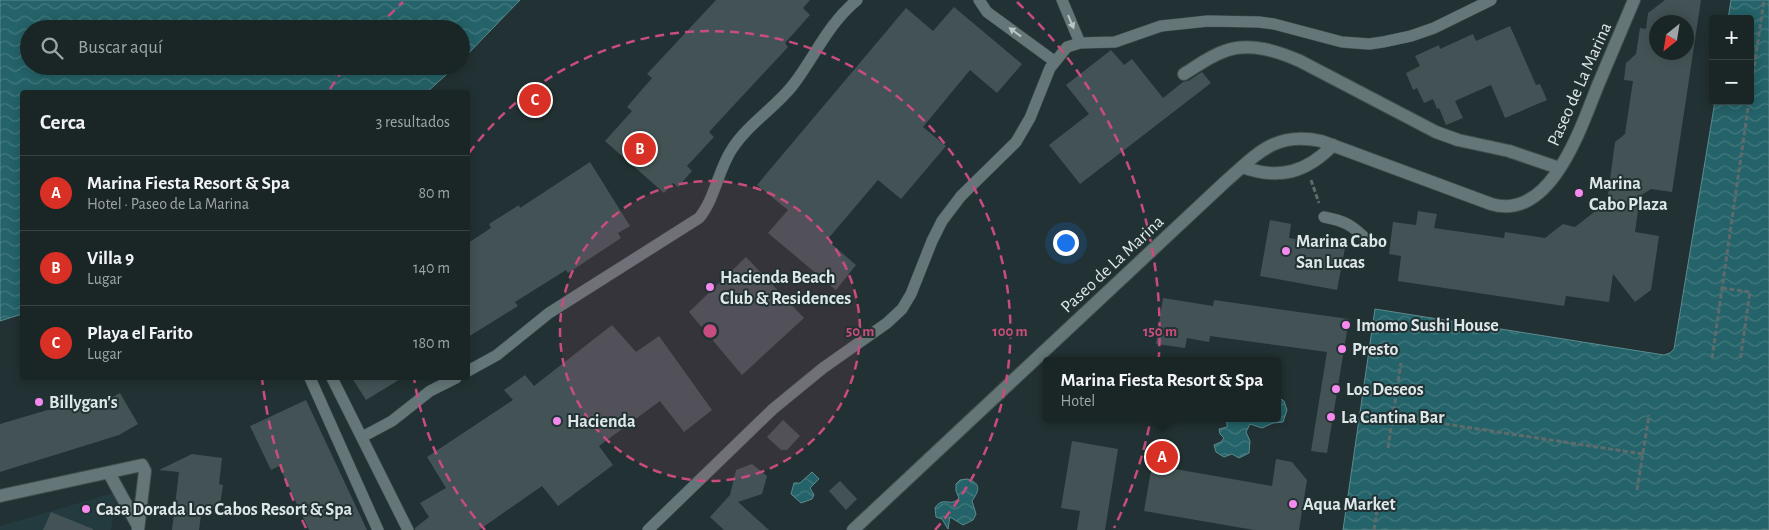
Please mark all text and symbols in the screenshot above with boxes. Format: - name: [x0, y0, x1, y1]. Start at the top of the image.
- one-way arrow: [1068, 15, 1076, 29]
- north arrow: [1649, 15, 1694, 60]
- map controls: [1709, 15, 1754, 105]
- button: +: [1709, 15, 1754, 60]
- search box: [20, 20, 470, 75]
- street label: Paseo de La Marina: [1545, 20, 1615, 149]
- one-way arrow: [1008, 27, 1022, 37]
- icon: search: [38, 34, 66, 62]
- text: Buscar aquí: [78, 38, 163, 57]
- button: −: [1709, 60, 1754, 105]
- pin: C: [519, 81, 551, 119]
- text: Cerca: [40, 112, 86, 133]
- text: 3 resultados: [376, 114, 450, 130]
- pin: B: [624, 130, 656, 168]
- text: Marina Fiesta Resort & Spa: [87, 174, 290, 193]
- place label: Marina Cabo Plaza: [1589, 175, 1668, 214]
- text: A: [51, 185, 61, 201]
- text: 80 m: [419, 185, 450, 201]
- marker: Marina Cabo Plaza: [1573, 187, 1585, 199]
- text: Hotel · Paseo de La Marina: [87, 196, 249, 212]
- street label: Paseo de La Marina: [1058, 213, 1168, 317]
- your location: [1053, 230, 1079, 256]
- place label: Marina Cabo San Lucas: [1296, 233, 1387, 272]
- marker: Marina Cabo San Lucas: [1280, 245, 1292, 257]
- text: Villa 9: [87, 249, 134, 268]
- text: B: [51, 260, 61, 276]
- text: 140 m: [413, 260, 450, 276]
- place label: Hacienda Beach Club & Residences: [720, 269, 851, 308]
- text: Lugar: [87, 271, 122, 287]
- marker: Hacienda Beach Club & Residences: [704, 281, 716, 293]
- place label: Imomo Sushi House: [1356, 317, 1499, 335]
- marker: Imomo Sushi House: [1340, 319, 1352, 331]
- centre of rings: [701, 322, 719, 340]
- text: Playa el Farito: [87, 324, 193, 343]
- text: 50 m: [846, 324, 874, 339]
- text: 100 m: [992, 324, 1028, 339]
- text: 150 m: [1143, 324, 1177, 339]
- text: C: [52, 335, 60, 351]
- text: 180 m: [413, 335, 450, 351]
- place label: Presto: [1352, 341, 1398, 359]
- marker: Presto: [1336, 343, 1348, 355]
- text: Lugar: [87, 346, 122, 362]
- popup: [1043, 357, 1281, 422]
- text: Marina Fiesta Resort & Spa: [1061, 371, 1263, 390]
- place label: Los Deseos: [1346, 381, 1424, 399]
- marker: Los Deseos: [1330, 383, 1342, 395]
- text: Hotel: [1061, 393, 1095, 409]
- place label: Billygan's: [49, 394, 118, 412]
- marker: Billygan's: [33, 396, 45, 408]
- place label: La Cantina Bar: [1341, 409, 1445, 427]
- marker: La Cantina Bar: [1325, 411, 1337, 423]
- place label: Hacienda: [567, 413, 636, 431]
- marker: Hacienda: [551, 415, 563, 427]
- pin: A: [1146, 438, 1178, 476]
- place label: Aqua Market: [1303, 496, 1396, 514]
- marker: Aqua Market: [1287, 498, 1299, 510]
- place label: Casa Dorada Los Cabos Resort & Spa: [96, 501, 353, 519]
- marker: Casa Dorada Los Cabos Resort & Spa: [80, 503, 92, 515]

